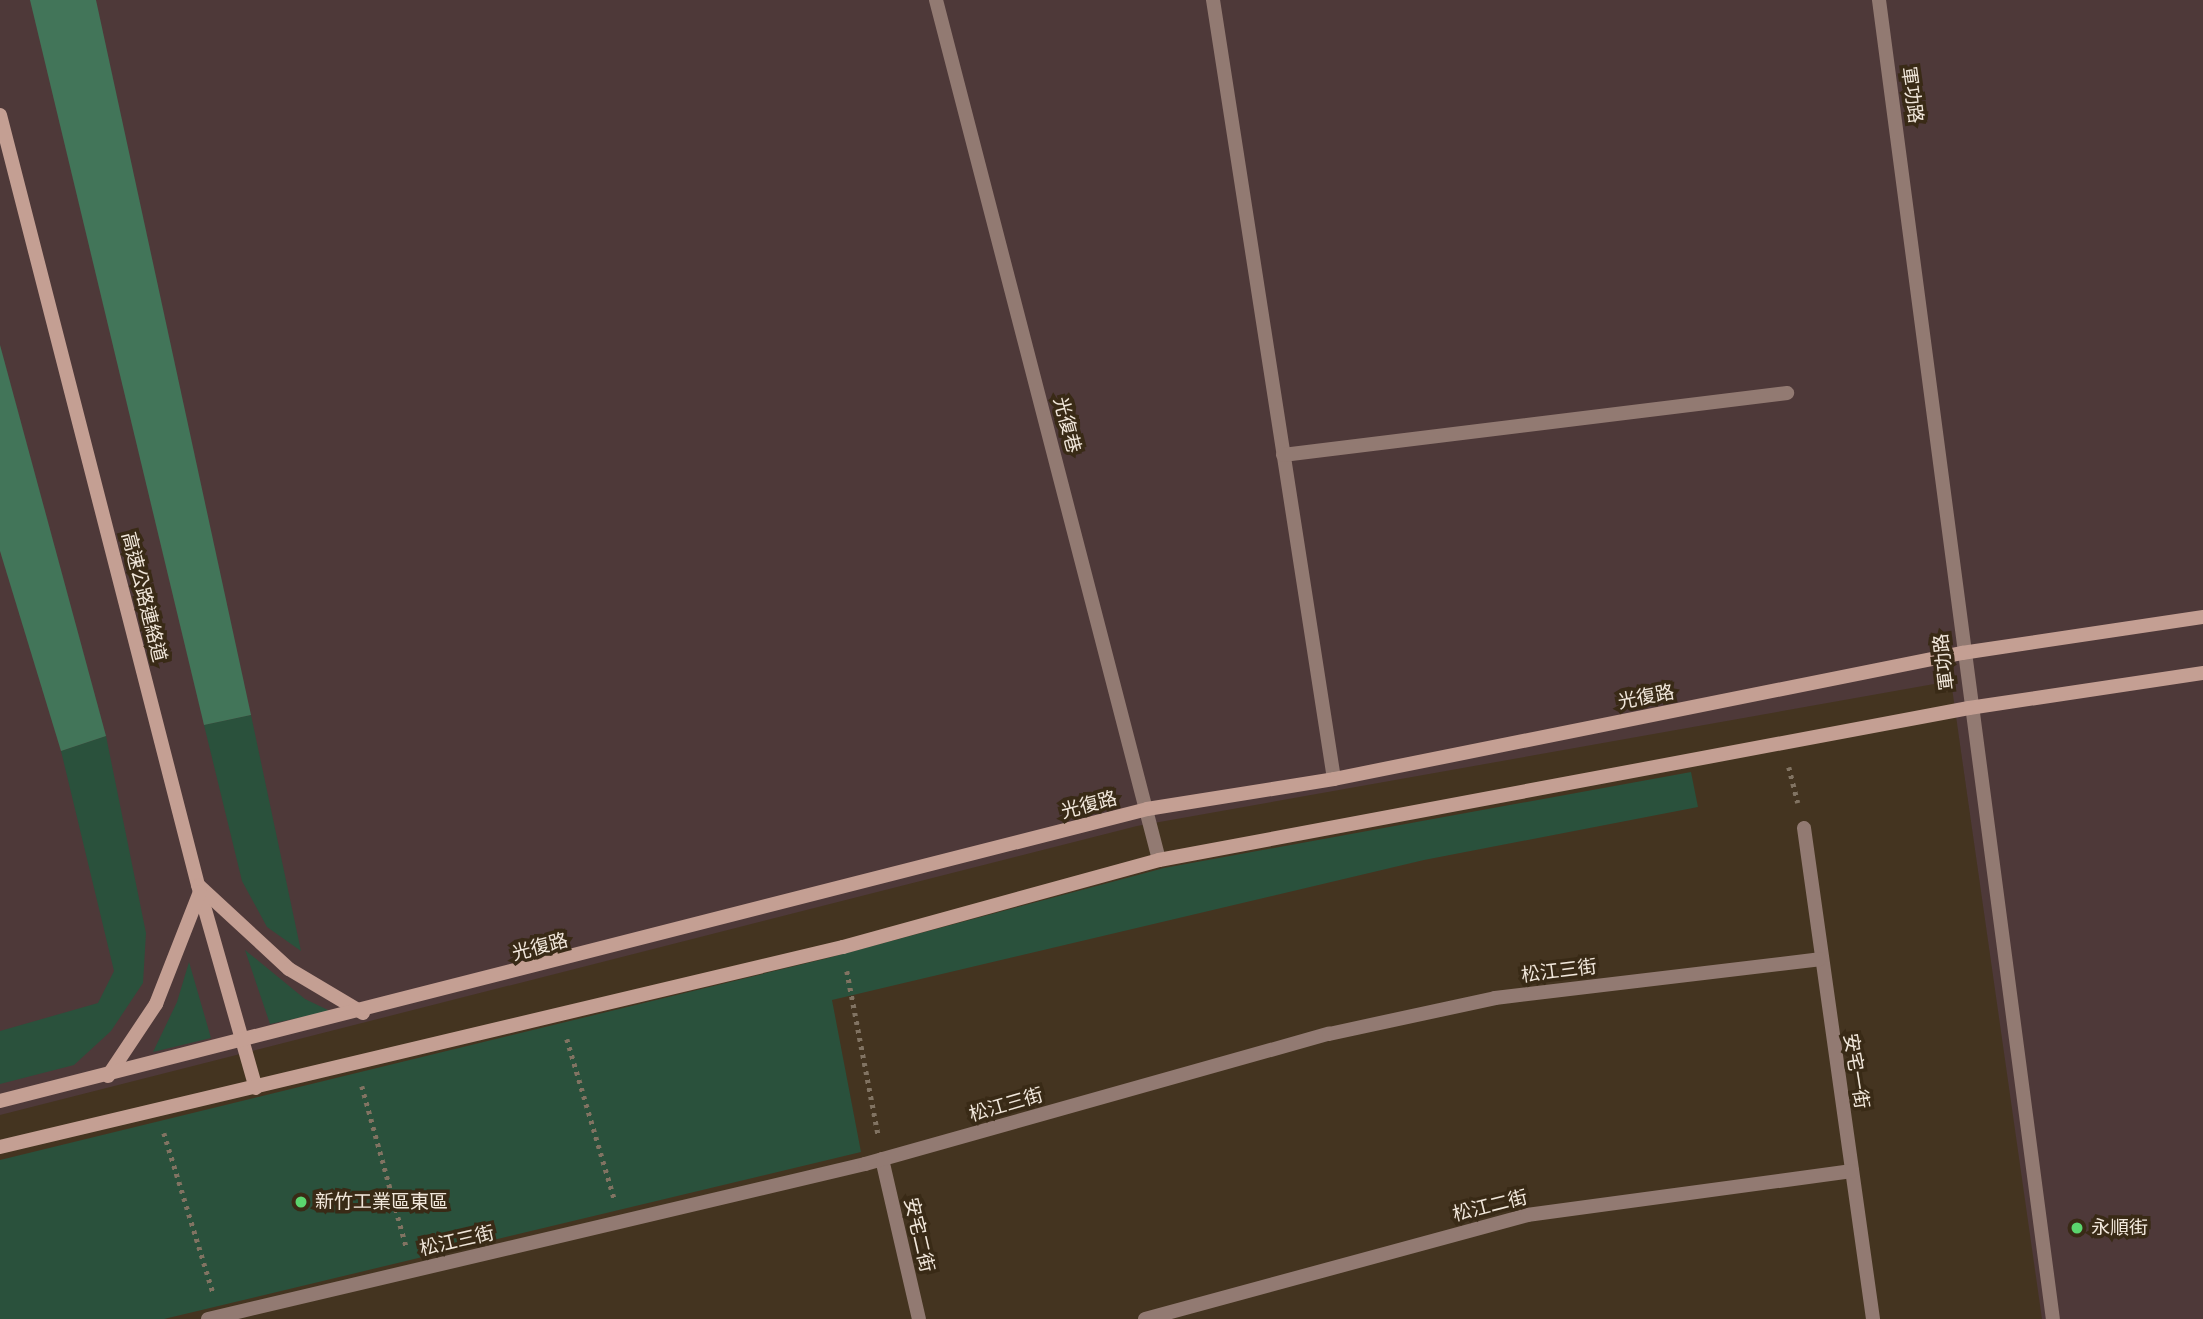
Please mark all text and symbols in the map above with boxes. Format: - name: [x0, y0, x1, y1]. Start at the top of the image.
- street label: 軍功路: [1897, 65, 1927, 125]
- street label: 光復巷: [1049, 395, 1085, 455]
- street label: 高速公路連絡道: [117, 530, 171, 664]
- street label: 軍功路: [1929, 632, 1959, 692]
- street label: 光復路: [1616, 680, 1676, 714]
- street label: 光復路: [1059, 787, 1119, 823]
- street label: 光復路: [510, 929, 570, 965]
- street label: 松江三街: [1520, 955, 1598, 987]
- street label: 安宅一街: [1839, 1032, 1873, 1110]
- street label: 松江三街: [966, 1084, 1046, 1126]
- street label: 松江二街: [1450, 1186, 1530, 1226]
- place label: 新竹工業區東區: [315, 1191, 448, 1213]
- marker: 新竹工業區東區: [293, 1194, 309, 1210]
- street label: 安宅二街: [899, 1195, 939, 1275]
- place label: 永順街: [2091, 1217, 2148, 1239]
- marker: 永順街: [2069, 1220, 2085, 1236]
- street label: 松江三街: [417, 1221, 497, 1261]

